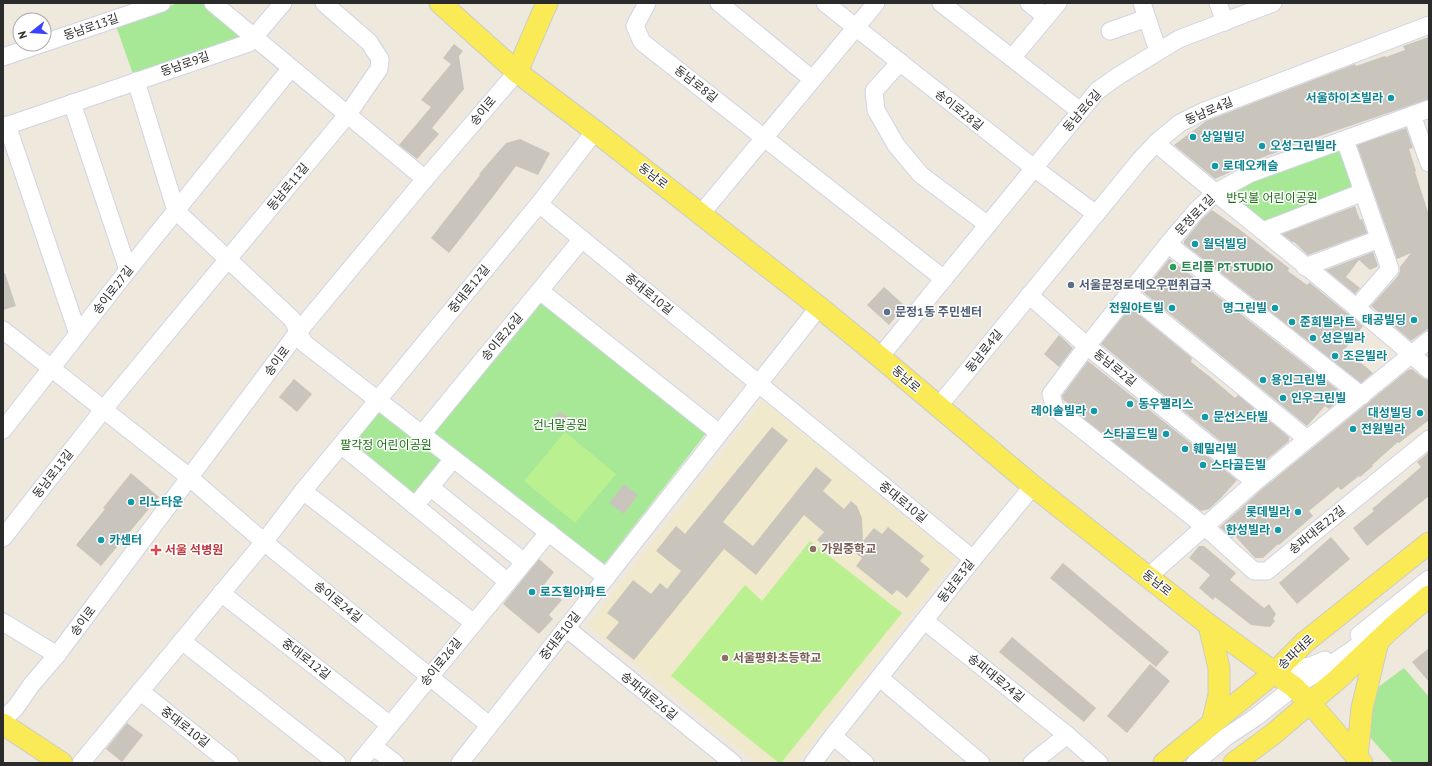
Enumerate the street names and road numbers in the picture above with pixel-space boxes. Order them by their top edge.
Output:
street label: 동남로13길 [61,10,120,43]
street label: 동남로9길 [158,48,211,79]
street label: 동남로8길 [672,62,721,105]
street label: 송이로28길 [932,86,986,133]
street label: 동남로6길 [1059,87,1104,135]
street label: 송이로 [466,93,499,128]
street label: 동남로4길 [1183,94,1235,127]
street label: 동남로 [636,159,671,192]
street label: 동남로11길 [263,160,312,213]
street label: 문정로1길 [1172,191,1218,238]
street label: 중대로12길 [445,262,492,316]
street label: 송이로27길 [89,263,136,317]
street label: 중대로10길 [622,270,676,317]
street label: 송이로26길 [477,310,526,363]
street label: 동남로4길 [962,326,1005,375]
street label: 송이로 [261,343,293,378]
street label: 동남로2길 [1091,346,1140,389]
street label: 동남로 [889,362,924,395]
street label: 동남로13길 [29,447,76,501]
street label: 중대로10길 [876,478,930,525]
street label: 송파대로22길 [1285,502,1348,557]
street label: 동남로3길 [934,556,977,605]
street label: 동남로 [1140,566,1175,599]
street label: 송이로24길 [311,578,365,625]
street label: 송이로 [67,603,99,638]
street label: 중대로10길 [536,609,583,663]
street label: 송파대로 [1274,631,1317,672]
street label: 중대로12길 [279,635,333,682]
street label: 송이로26길 [417,635,464,689]
street label: 송파대로24길 [965,650,1028,705]
street label: 송파대로26길 [618,668,681,723]
street label: 중대로10길 [158,703,212,750]

